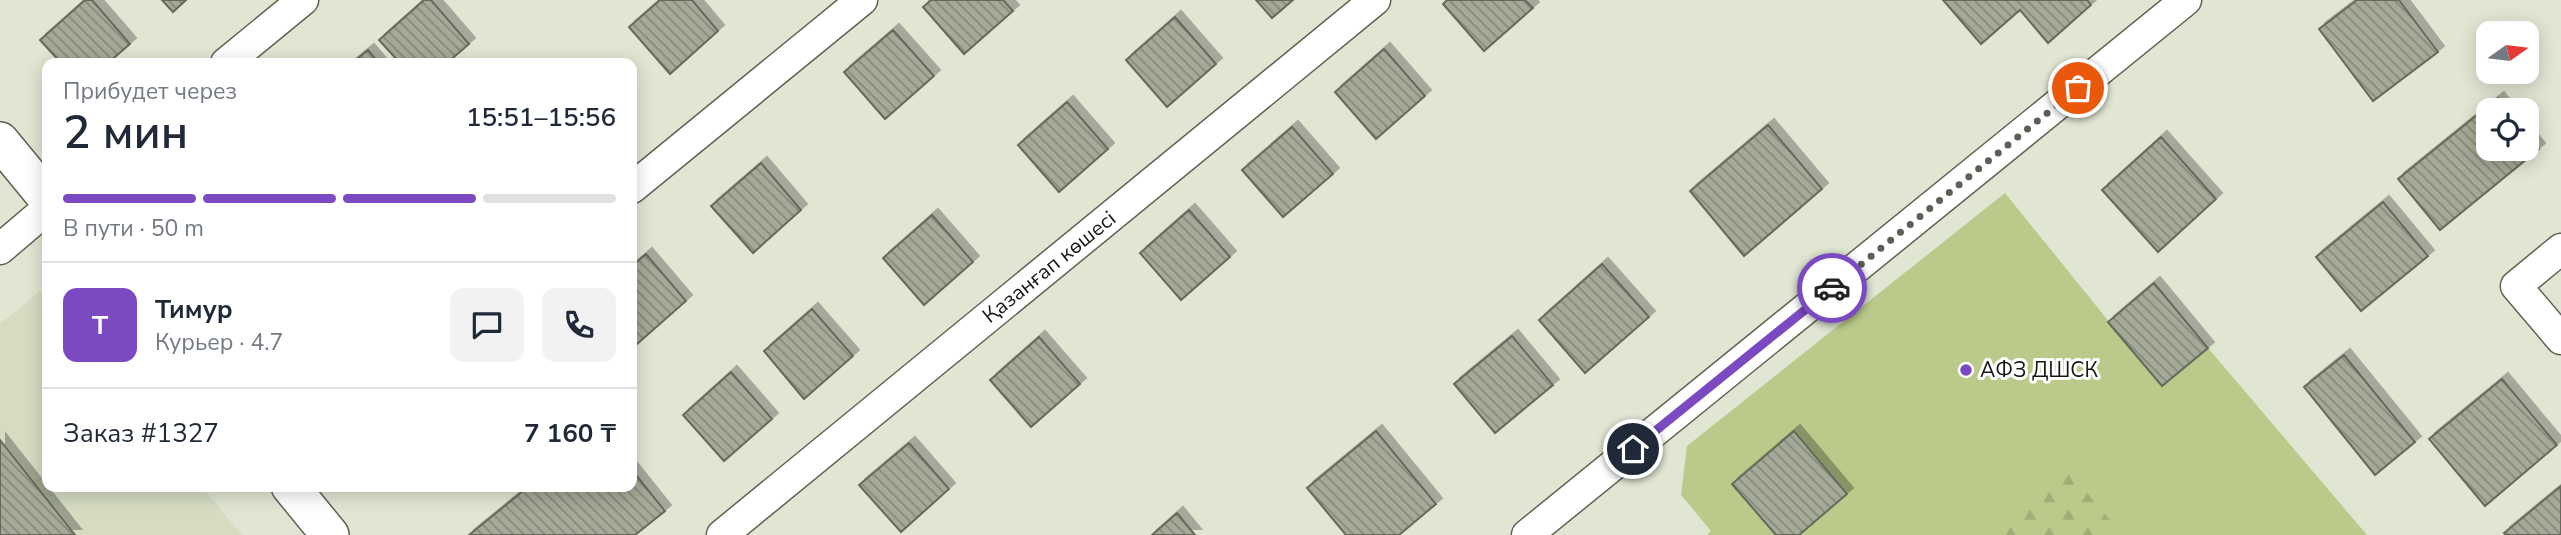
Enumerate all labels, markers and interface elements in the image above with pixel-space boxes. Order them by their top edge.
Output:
north arrow [2476,21,2539,84]
map controls [2476,21,2539,161]
pin [2048,58,2108,118]
icon: bag [2059,69,2097,107]
text: Прибудет через [63,76,237,107]
button: locate [2476,98,2539,161]
text: 15:51–15:56 [466,100,616,135]
text: 2 мин [63,101,188,164]
street label: Қазанғап көшесі [976,204,1122,330]
text: В пути · 50 m [63,213,204,244]
courier [1797,253,1867,323]
icon: car [1813,269,1851,307]
button: chat [450,288,524,362]
button: phone [542,288,616,362]
text: Тимур [155,292,233,327]
text: Т [92,308,108,343]
text: Курьер · 4.7 [155,327,283,358]
place label: АФЗ ДШСК [1980,356,2098,384]
marker: АФЗ ДШСК [1958,362,1974,378]
text: Заказ #1327 [63,416,219,451]
text: 7 160 ₸ [524,416,616,451]
pin [1603,419,1663,479]
icon: home [1614,430,1652,468]

